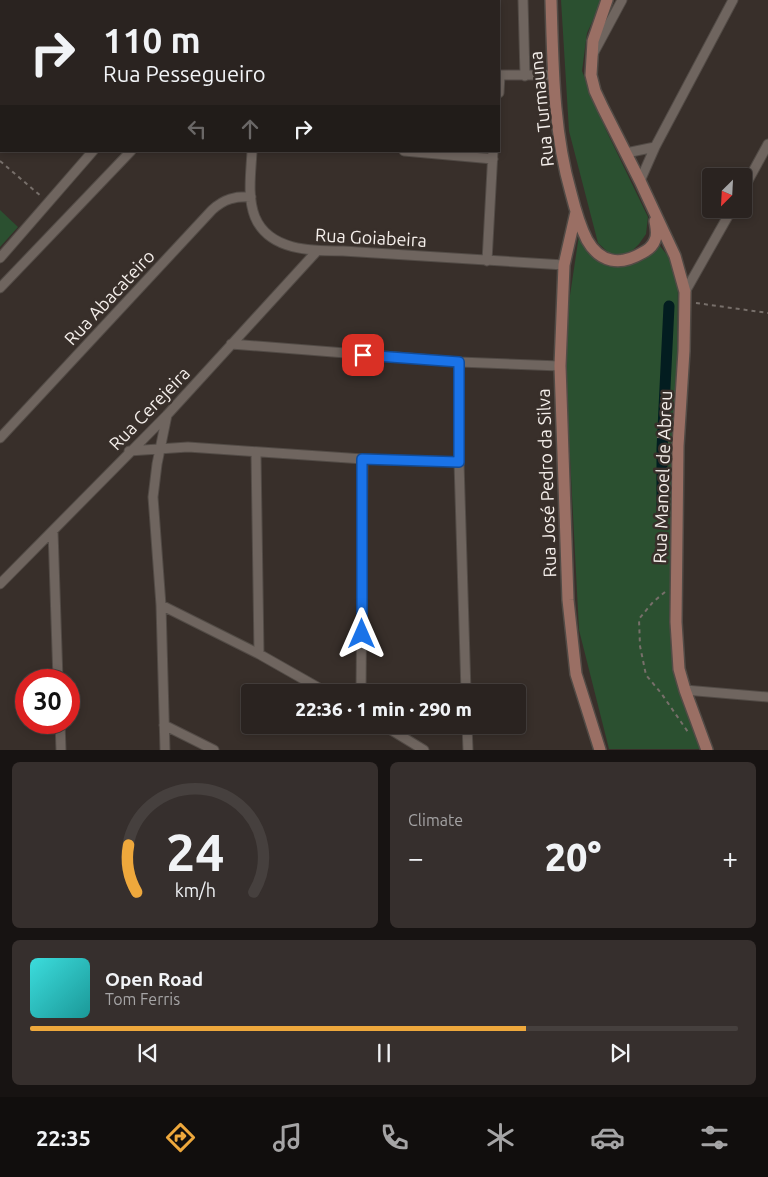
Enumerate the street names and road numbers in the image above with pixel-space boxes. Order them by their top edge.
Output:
street label: Rua Turmauna [525,50,557,168]
street label: Rua Goiabeira [315,224,427,250]
street label: Rua Abacateiro [60,245,158,349]
street label: Rua Cerejeira [105,362,193,454]
street label: Rua José Pedro da Silva [533,388,559,578]
street label: Rua Manoel de Abreu [649,390,675,564]

